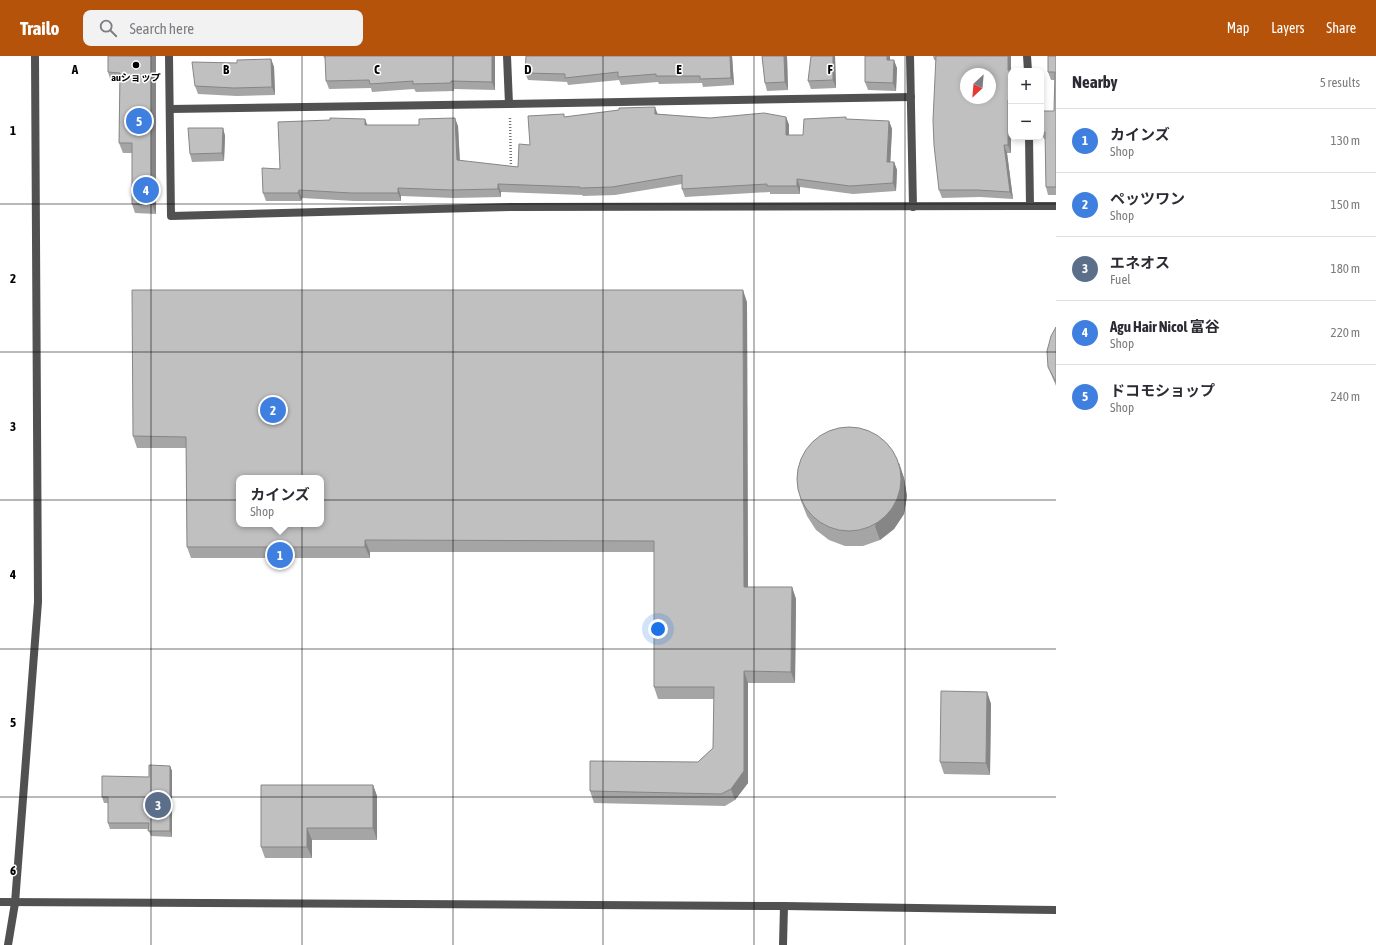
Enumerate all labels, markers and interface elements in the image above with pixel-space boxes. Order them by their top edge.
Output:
search box [83,10,363,46]
text: Trailo [20,17,59,39]
icon: search [97,17,119,39]
text: Search here [129,20,194,37]
text: Map [1227,20,1249,36]
text: Layers [1271,20,1304,36]
text: Share [1326,20,1356,36]
marker: auショップ [131,60,141,70]
text: A [71,62,79,77]
text: B [223,62,230,77]
text: C [374,62,380,77]
text: D [524,62,532,77]
text: E [676,62,682,77]
text: F [827,62,833,77]
north arrow [960,68,996,104]
map controls [1008,68,1044,140]
button: + [1008,68,1044,104]
place label: auショップ [111,72,161,83]
text: Nearby [1072,72,1118,92]
text: 5 results [1320,75,1360,90]
button: − [1008,104,1044,140]
pin: 5 [126,106,152,136]
text: 1 [10,123,16,138]
text: カインズ [1110,126,1170,143]
text: 1 [1082,133,1088,148]
text: 130 m [1331,133,1360,148]
text: Shop [1110,144,1134,159]
pin: 4 [133,175,159,205]
text: ペッツワン [1110,190,1185,207]
text: 2 [1082,197,1088,212]
text: 150 m [1331,197,1360,212]
text: Shop [1110,208,1134,223]
text: エネオス [1110,254,1170,271]
text: 3 [1082,261,1088,276]
text: 180 m [1331,261,1360,276]
text: 2 [10,271,16,286]
text: Fuel [1110,272,1131,287]
text: Agu Hair Nicol 富谷 [1110,318,1220,335]
text: 4 [1082,325,1088,340]
text: 220 m [1331,325,1360,340]
text: Shop [1110,336,1134,351]
text: ドコモショップ [1110,382,1215,399]
text: 5 [1082,389,1088,404]
text: 240 m [1331,389,1360,404]
pin: 2 [260,395,286,425]
text: Shop [1110,400,1134,415]
text: 3 [10,419,16,434]
popup [236,475,324,527]
text: カインズ [250,486,310,503]
text: Shop [250,504,274,519]
pin: 1 [267,540,293,570]
text: 4 [9,567,16,582]
your location [648,619,668,639]
text: 5 [10,715,16,730]
pin: 3 [145,790,171,820]
text: 6 [10,863,16,878]

